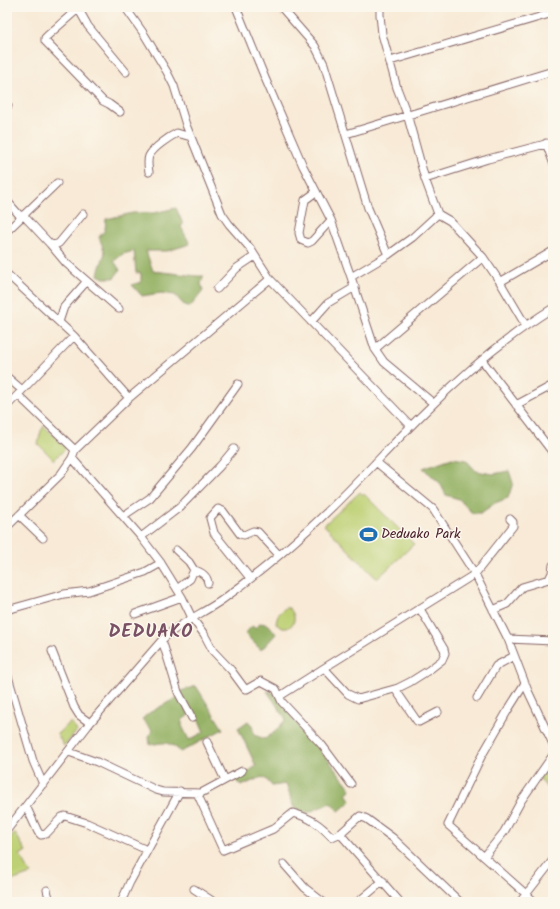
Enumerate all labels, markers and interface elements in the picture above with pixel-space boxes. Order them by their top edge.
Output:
place label: Deduako Park [381,523,461,545]
sports icon: Deduako Park [358,524,378,544]
district label: DEDUAKO [109,618,193,647]

